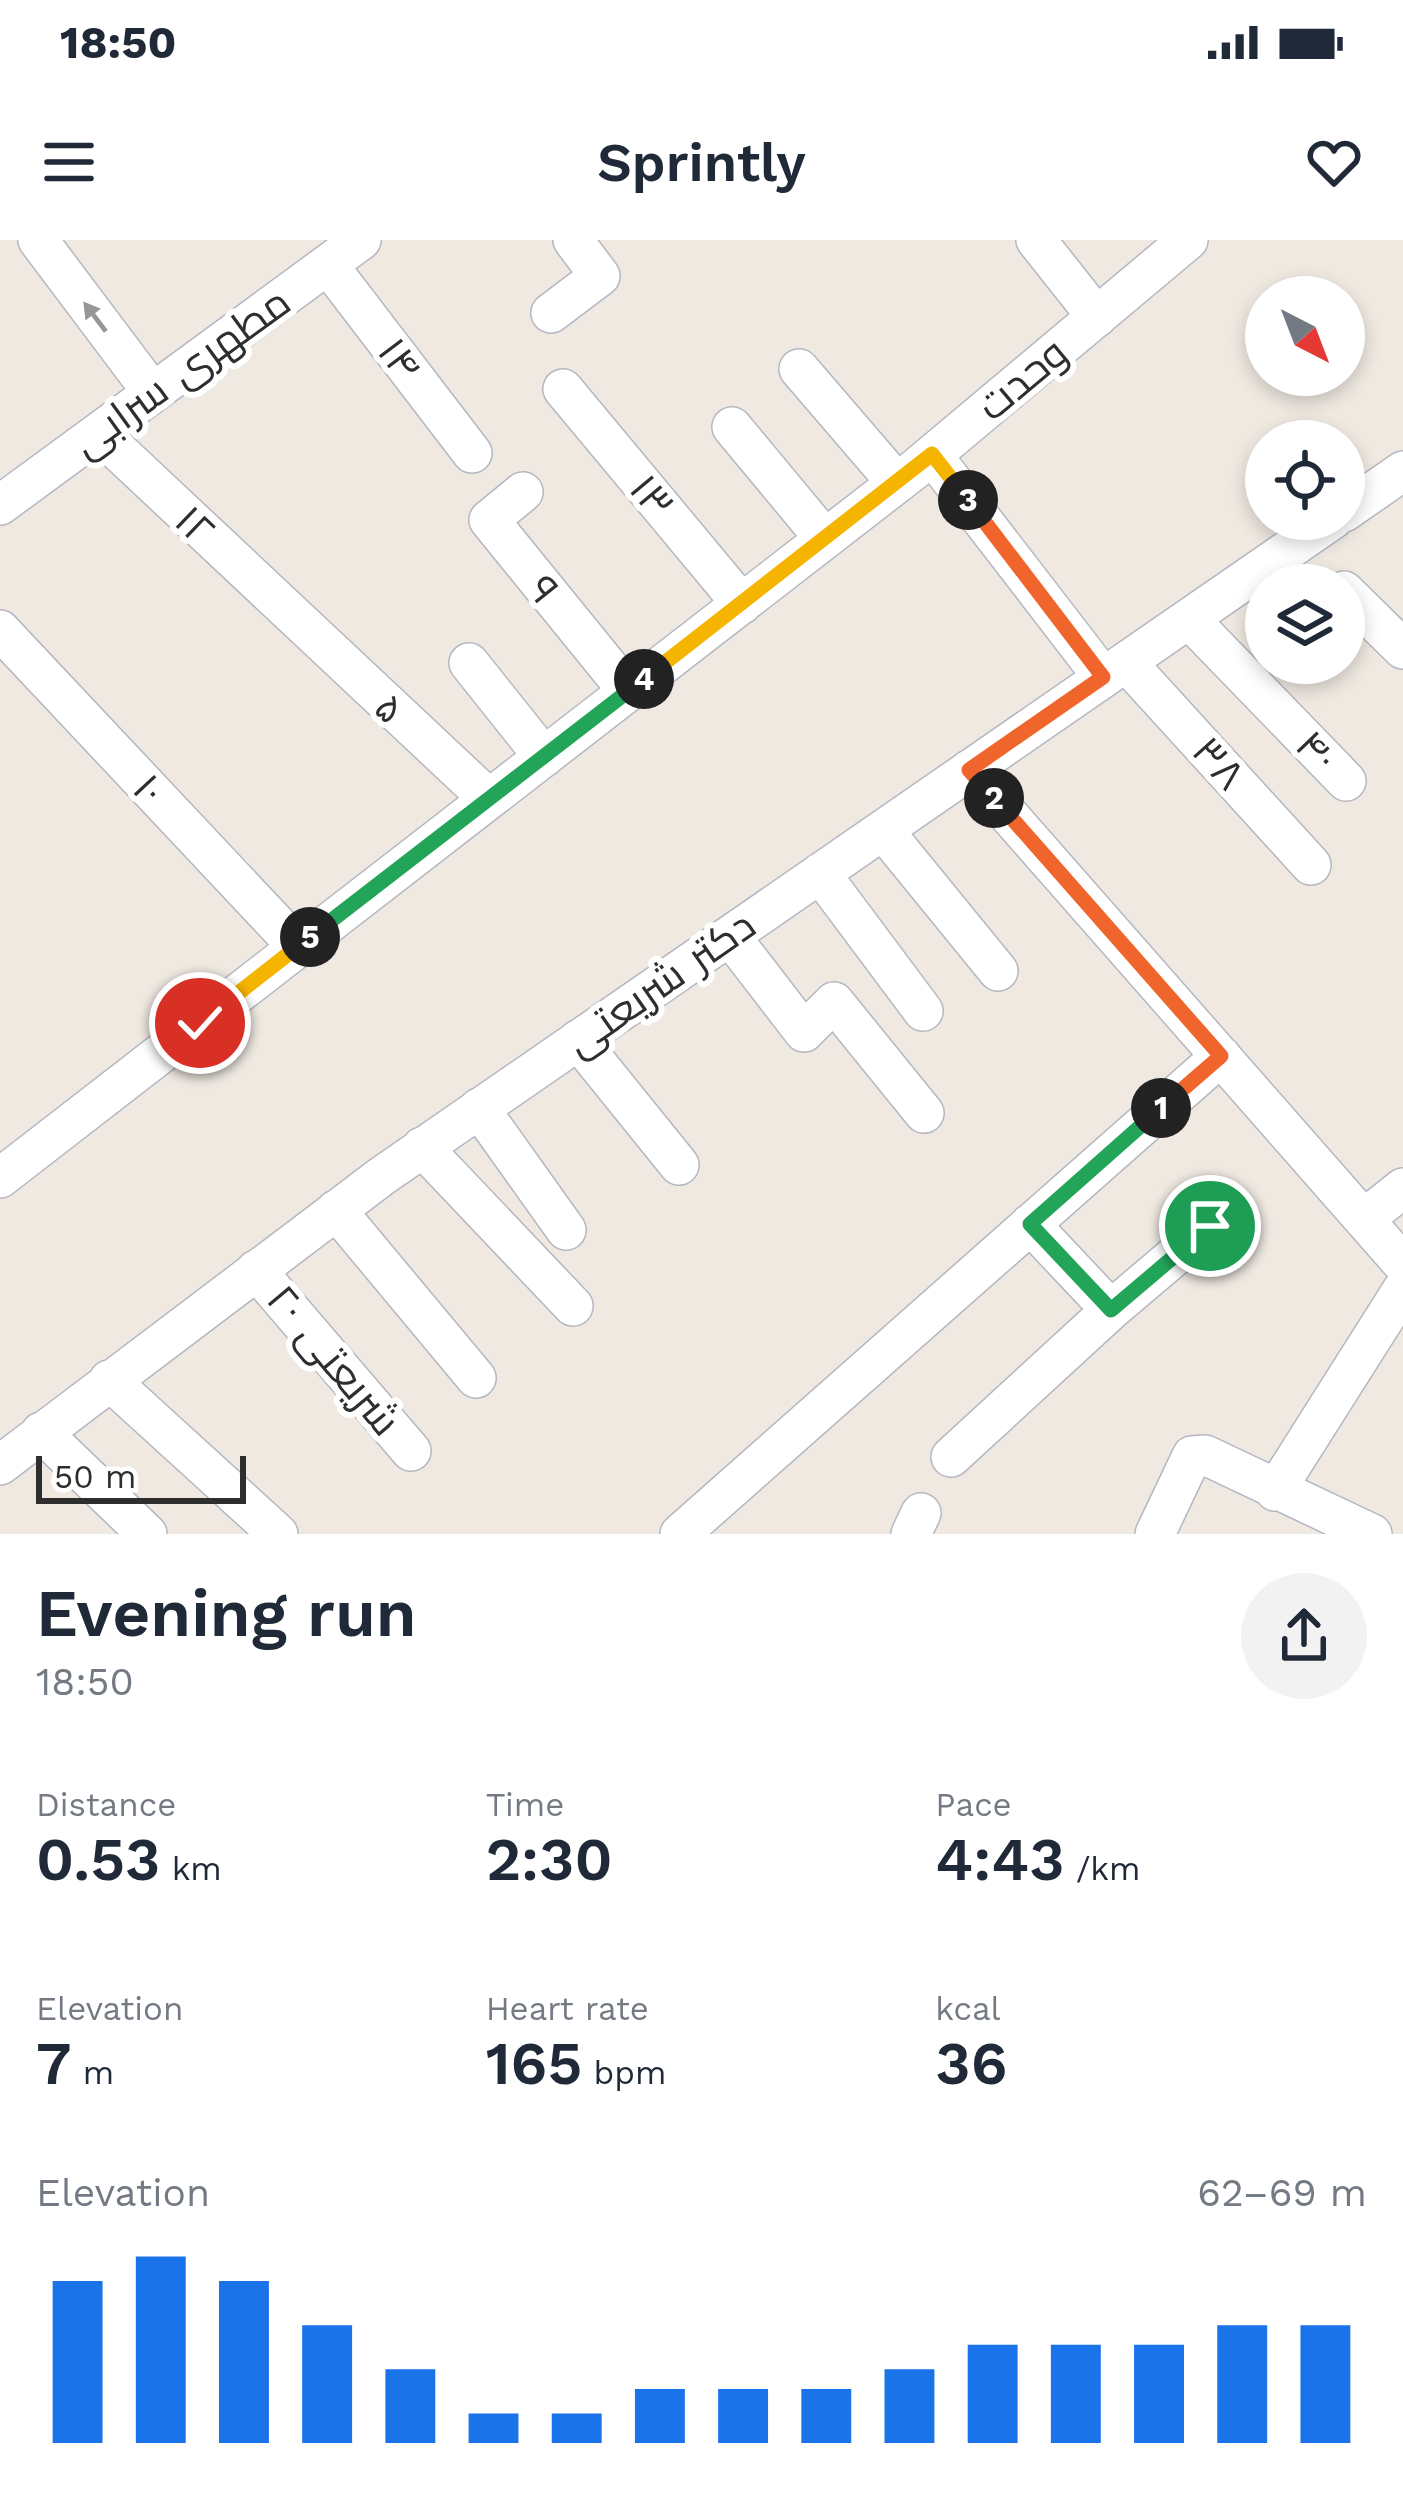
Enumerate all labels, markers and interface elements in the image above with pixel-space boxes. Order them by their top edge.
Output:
text: 18:50 [60,16,176,69]
icon: menu [36,129,102,195]
icon: heart [1301,129,1367,195]
text: Sprintly [597,131,806,194]
north arrow [1245,276,1365,396]
map controls [1245,276,1365,684]
street label: مطهری سرابی [63,277,299,467]
one-way arrow [84,301,108,333]
street label: وحدت [967,327,1077,431]
street label: ۱۴ [368,328,432,390]
button: locate [1245,420,1365,540]
street label: ۱۳ [620,464,684,528]
pin: 3 [938,470,998,530]
text: 3 [958,480,978,519]
street label: ۱۲ [165,495,225,555]
button: layers [1245,564,1365,684]
street label: ۹ [518,565,570,613]
pin: 4 [614,649,674,709]
text: 4 [633,659,655,698]
street label: ۵ [365,682,415,734]
street label: ۴۰ [1286,720,1348,782]
street label: ۳۸ [1183,726,1255,800]
street label: ۱۰ [123,764,175,814]
pin: 2 [964,768,1024,828]
text: 2 [984,778,1004,817]
street label: دکتر شریعتی [556,900,764,1066]
pin: 5 [280,907,340,967]
text: 5 [300,917,320,956]
pin [149,972,251,1074]
icon: check [167,990,233,1056]
pin: 1 [1131,1078,1191,1138]
text: 1 [1154,1088,1168,1127]
pin [1159,1175,1261,1277]
icon: arrive [1177,1193,1243,1259]
street label: شریعتی ۲۰ [257,1275,411,1445]
scale bar [36,1450,246,1503]
text: 50 m [54,1457,136,1496]
button: share [1241,1573,1367,1699]
text: Evening run [36,1575,417,1652]
text: 18:50 [36,1659,134,1704]
text: Distance [36,1785,176,1824]
text: Time [486,1785,564,1824]
text: Pace [935,1785,1012,1824]
text: 0.53 [36,1824,160,1895]
text: 2:30 [486,1824,613,1895]
text: 4:43 [935,1824,1065,1895]
text: km [160,1849,222,1888]
text: /km [1065,1849,1140,1888]
text: Elevation [36,1989,183,2028]
text: Heart rate [486,1989,649,2028]
text: kcal [935,1989,1001,2028]
text: 7 [36,2028,71,2099]
text: 165 [486,2028,582,2099]
text: 36 [935,2028,1007,2099]
text: m [71,2053,114,2092]
text: bpm [582,2053,666,2092]
text: Elevation [36,2170,210,2215]
text: 62–69 m [1197,2170,1367,2215]

